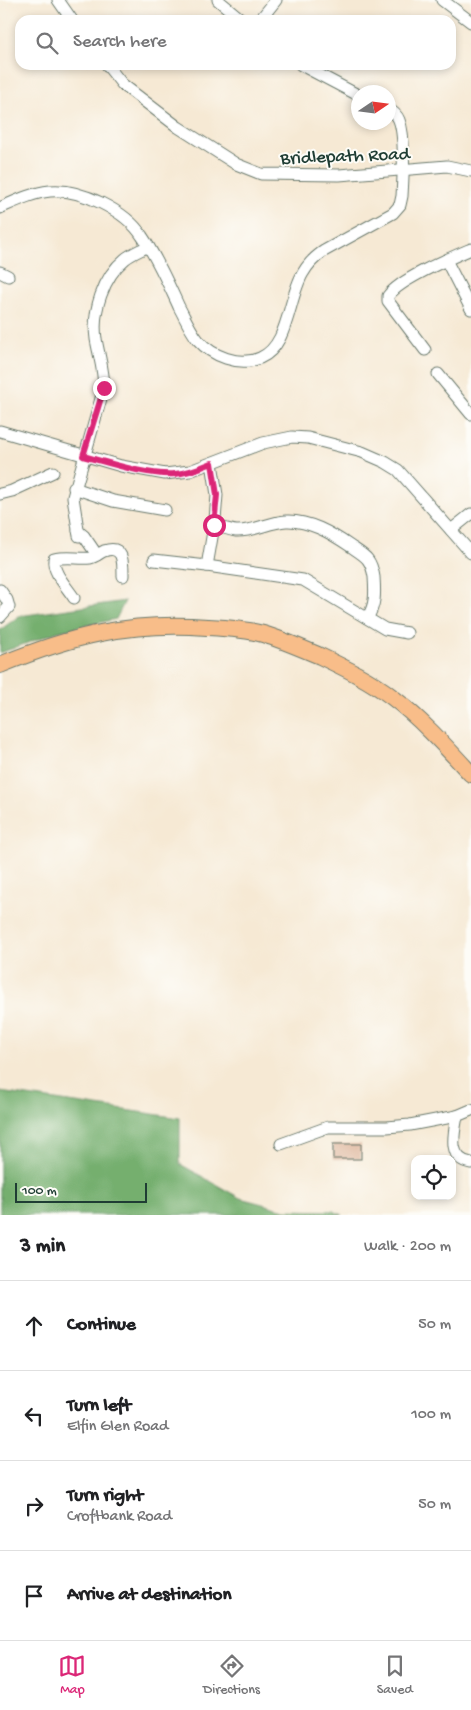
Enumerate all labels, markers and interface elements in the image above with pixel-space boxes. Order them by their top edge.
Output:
search box [15,15,456,70]
icon: search [33,29,61,57]
text: Search here [73,31,167,54]
north arrow [351,85,396,130]
street label: Bridlepath Road [279,144,412,171]
route end [93,377,116,400]
route start [203,514,226,537]
map controls [411,1155,456,1200]
button: locate [411,1155,456,1200]
scale bar [15,1180,148,1203]
text: 100 m [22,1183,57,1200]
text: 3 min [20,1235,65,1260]
text: Walk · 200 m [364,1238,451,1257]
icon: ahead [20,1312,48,1340]
text: Continue [67,1314,136,1337]
text: 50 m [418,1316,451,1335]
text: Turn left [67,1395,131,1418]
icon: left [20,1402,48,1430]
text: 100 m [411,1406,451,1425]
text: Elfin Glen Road [67,1418,168,1437]
text: Turn right [67,1485,143,1508]
icon: right [20,1492,48,1520]
text: 50 m [418,1496,451,1515]
text: Croftbank Road [67,1508,172,1527]
icon: arrive [20,1582,48,1610]
text: Arrive at destination [67,1584,231,1607]
tab: Map [58,1652,86,1699]
tab: Directions [203,1652,260,1699]
tab: Saved [377,1652,413,1699]

